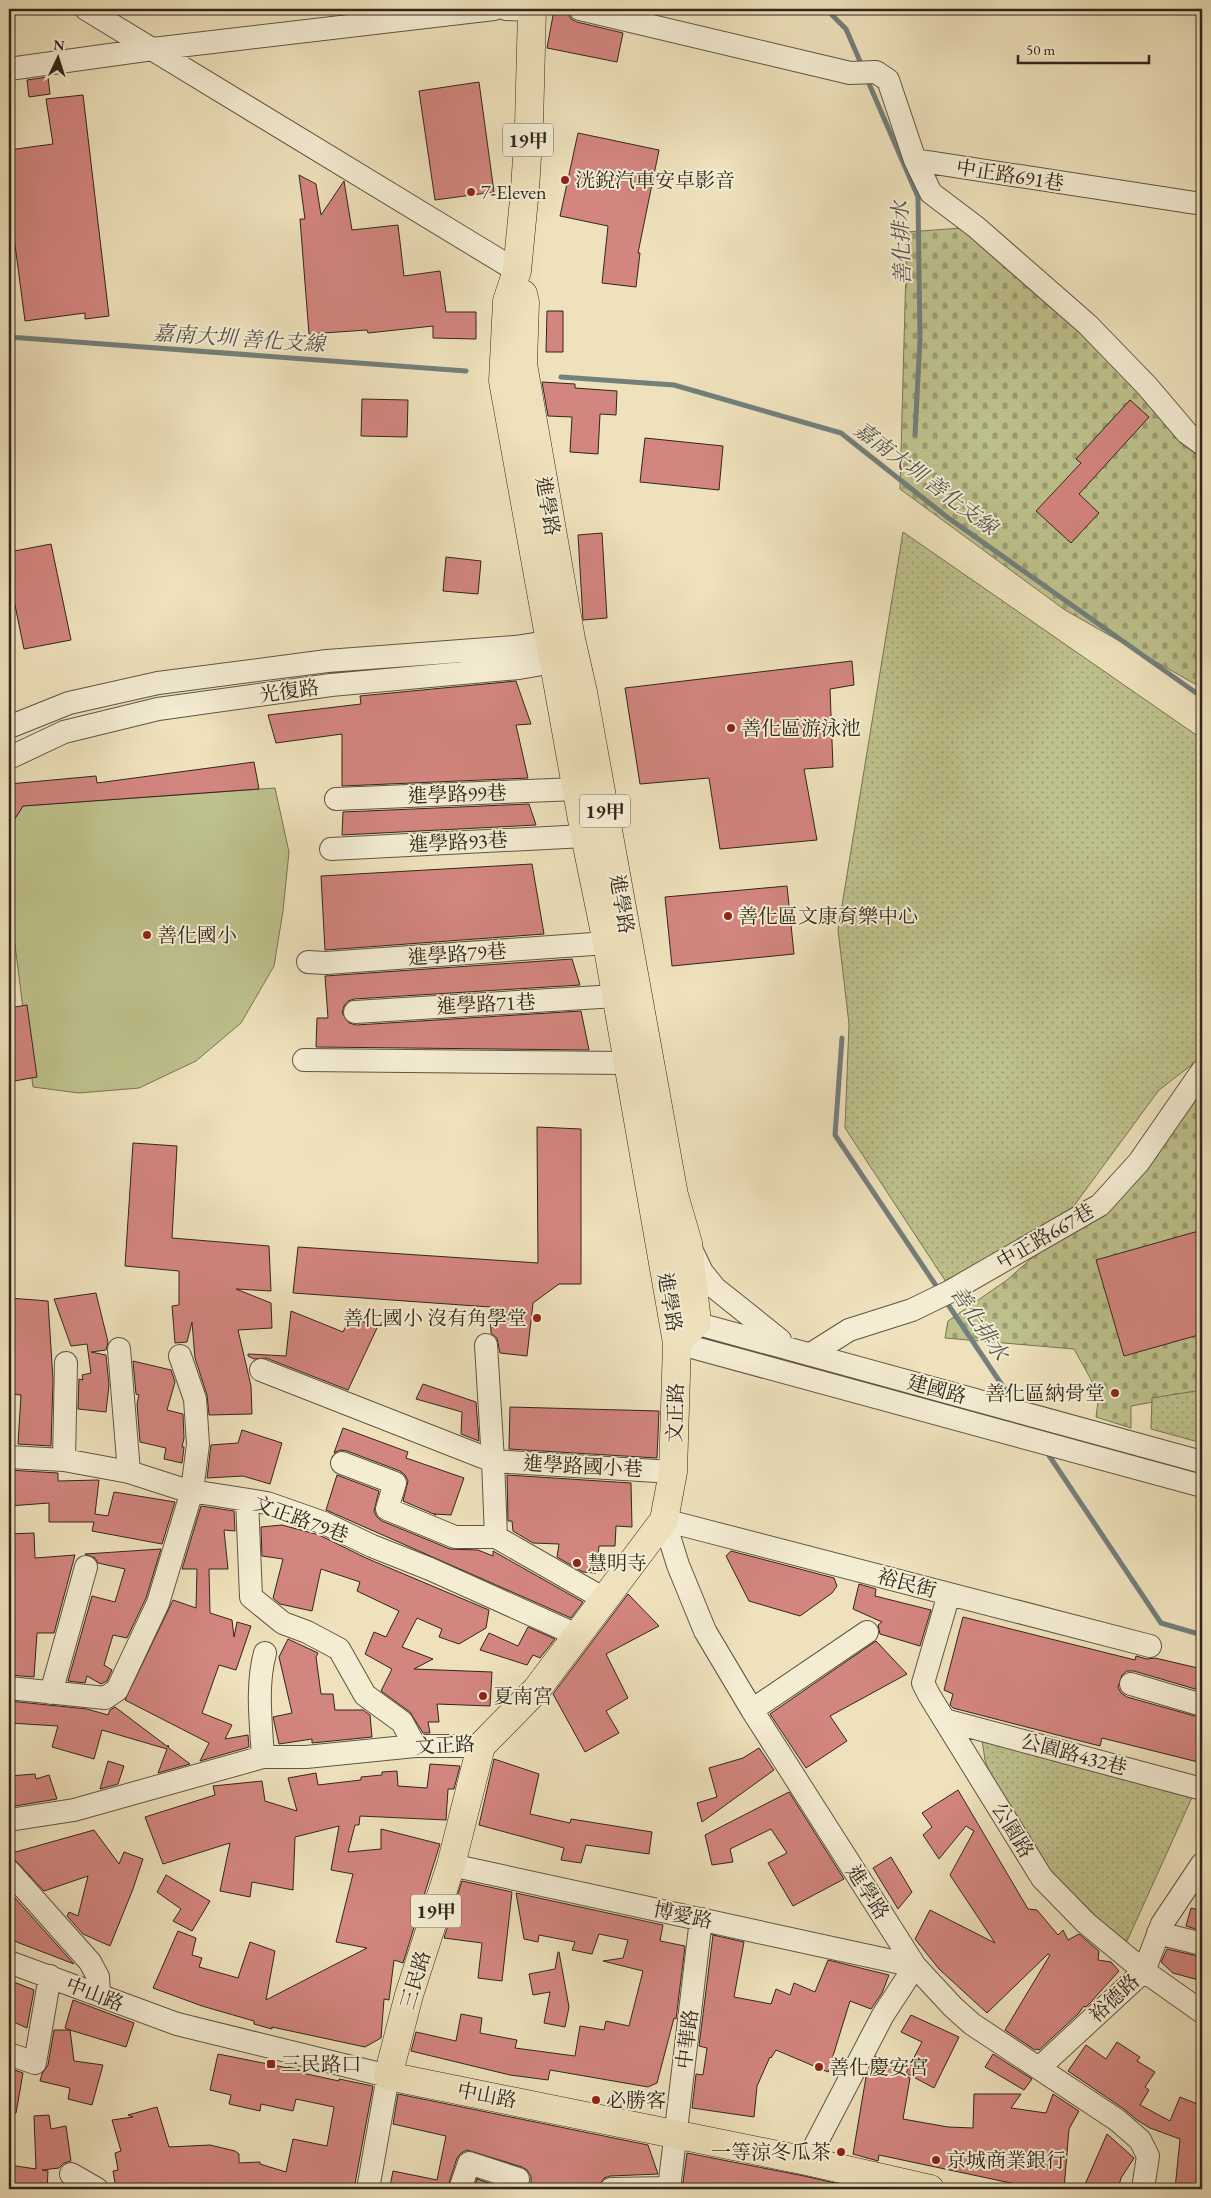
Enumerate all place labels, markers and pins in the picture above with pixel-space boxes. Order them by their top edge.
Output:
place label: 洸銳汽車安卓影音 [575,167,735,193]
marker: 洸銳汽車安卓影音 [559,174,571,186]
place label: 7-Eleven [481,179,547,205]
marker: 7-Eleven [465,186,477,198]
place label: 善化區游泳池 [741,715,861,741]
marker: 善化區游泳池 [725,722,737,734]
place label: 善化區文康育樂中心 [738,903,918,929]
marker: 善化區文康育樂中心 [722,910,734,922]
place label: 善化國小 [157,922,237,948]
marker: 善化國小 [141,929,153,941]
place label: 善化國小 沒有角學堂 [343,1305,527,1331]
marker: 善化國小 沒有角學堂 [531,1312,543,1324]
place label: 善化區納骨堂 [985,1380,1105,1406]
marker: 善化區納骨堂 [1109,1387,1121,1399]
place label: 慧明寺 [587,1550,647,1576]
marker: 慧明寺 [571,1557,583,1569]
place label: 夏南宮 [493,1683,553,1709]
marker: 夏南宮 [477,1690,489,1702]
place label: 三民路口 [281,2051,361,2077]
place label: 善化慶安宮 [829,2054,929,2080]
marker: 三民路口 [265,2058,277,2070]
marker: 善化慶安宮 [813,2061,825,2073]
place label: 必勝客 [606,2087,666,2113]
marker: 必勝客 [590,2094,602,2106]
place label: 一等涼冬瓜茶 [711,2139,831,2165]
marker: 一等涼冬瓜茶 [835,2146,847,2158]
place label: 京城商業銀行 [946,2147,1066,2173]
marker: 京城商業銀行 [930,2154,942,2166]

